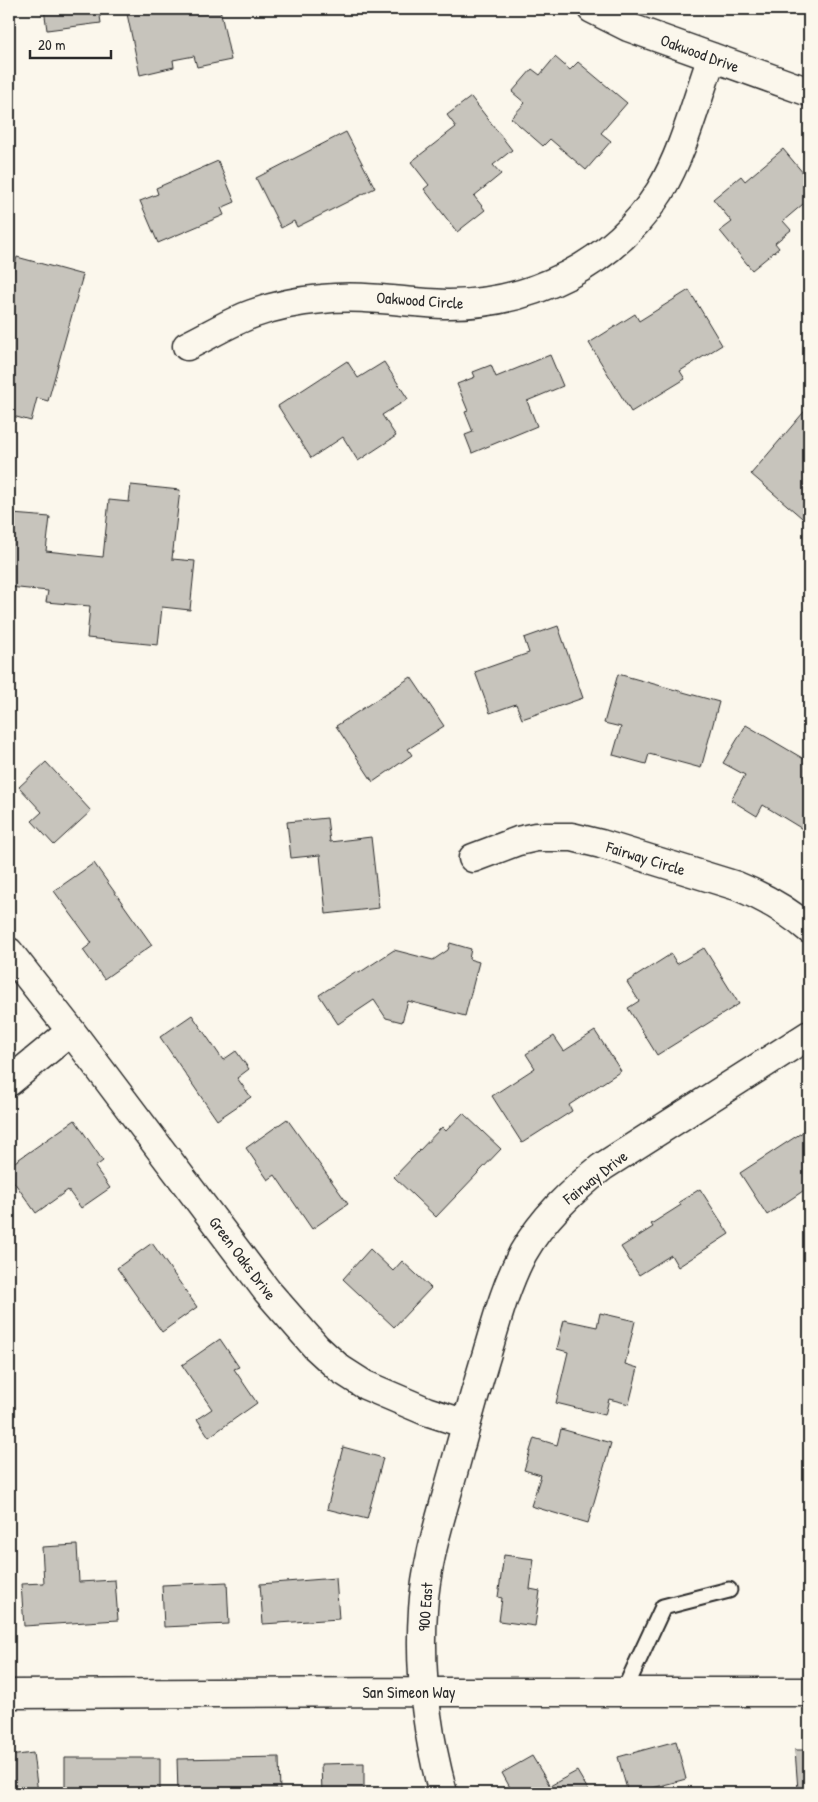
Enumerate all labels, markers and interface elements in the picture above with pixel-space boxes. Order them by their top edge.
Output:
scale bar [30,28,111,60]
street label: Oakwood Drive [658,29,743,78]
text: 20 m [38,34,65,55]
street label: Oakwood Circle [376,286,465,314]
street label: Fairway Circle [603,835,689,881]
street label: Fairway Drive [557,1144,632,1210]
street label: Green Oaks Drive [204,1212,282,1305]
street label: 900 East [412,1581,438,1632]
street label: San Simeon Way [363,1681,456,1703]

